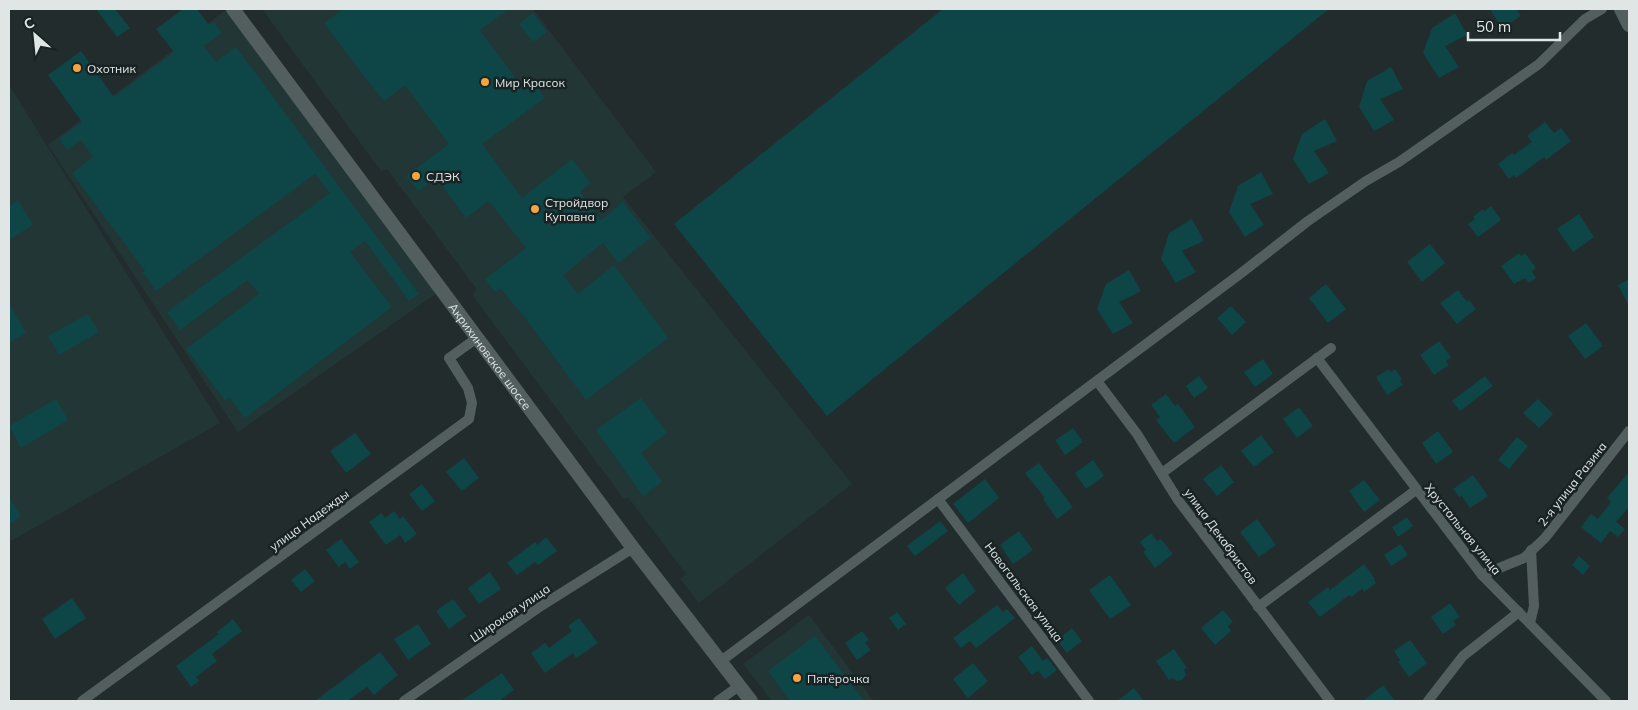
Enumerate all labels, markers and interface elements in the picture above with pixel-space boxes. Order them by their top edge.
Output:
north arrow [10,10,60,60]
scale bar [1468,10,1560,42]
text: С [21,13,37,34]
text: 50 m [1476,17,1511,36]
place label: Охотник [87,61,136,76]
marker: Охотник [71,62,83,74]
place label: Мир Красок [495,75,565,90]
marker: Мир Красок [479,76,491,88]
place label: СДЭК [426,169,460,184]
marker: СДЭК [410,170,422,182]
place label: Стройдвор Купавна [545,195,608,224]
marker: Стройдвор Купавна [529,203,541,215]
street label: Акрихиновское шоссе [446,300,535,413]
street label: 2-я улица Разина [1534,439,1610,529]
street label: Хрустальная улица [1422,480,1504,578]
street label: улица Декабристов [1181,485,1261,587]
street label: улица Надежды [266,486,352,554]
street label: Новогальская улица [982,539,1066,645]
street label: Широкая улица [467,581,553,645]
place label: Пятёрочка [807,671,870,686]
marker: Пятёрочка [791,672,803,684]

